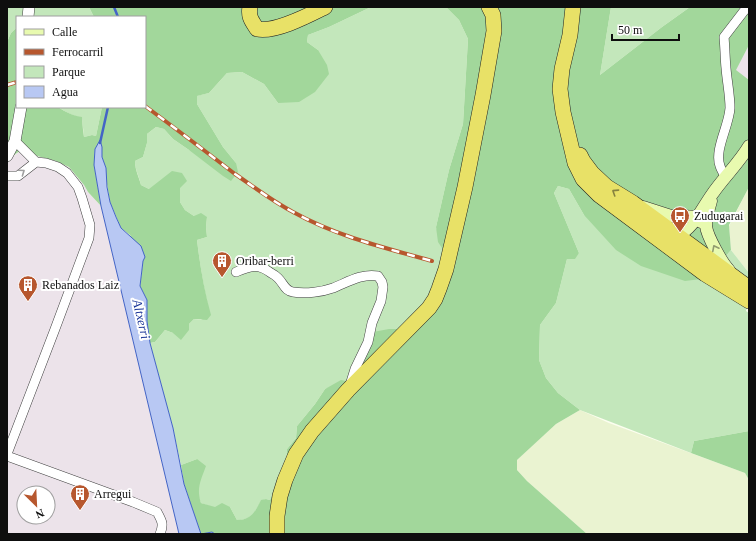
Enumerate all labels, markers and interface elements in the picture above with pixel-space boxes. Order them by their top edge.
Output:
legend [16,16,146,108]
scale bar [612,16,679,42]
text: 50 m [618,23,643,37]
text: Calle [52,25,77,39]
text: Ferrocarril [52,45,104,59]
text: Parque [52,65,85,79]
text: Agua [52,85,79,99]
one-way arrow [18,170,25,177]
one-way arrow [612,189,619,196]
bus stop icon: Zudugarai [669,205,691,233]
place label: Zudugarai [694,209,744,223]
one-way arrow [713,245,720,253]
building icon: Oribar-berri [211,250,233,278]
place label: Oribar-berri [236,254,294,268]
building icon: Rebanados Laiz [17,274,39,302]
place label: Rebanados Laiz [42,278,119,292]
water label: Altxerri [129,297,153,341]
building icon: Arregui [69,483,91,511]
north arrow [16,485,56,525]
place label: Arregui [94,487,132,501]
text: N [34,507,46,521]

